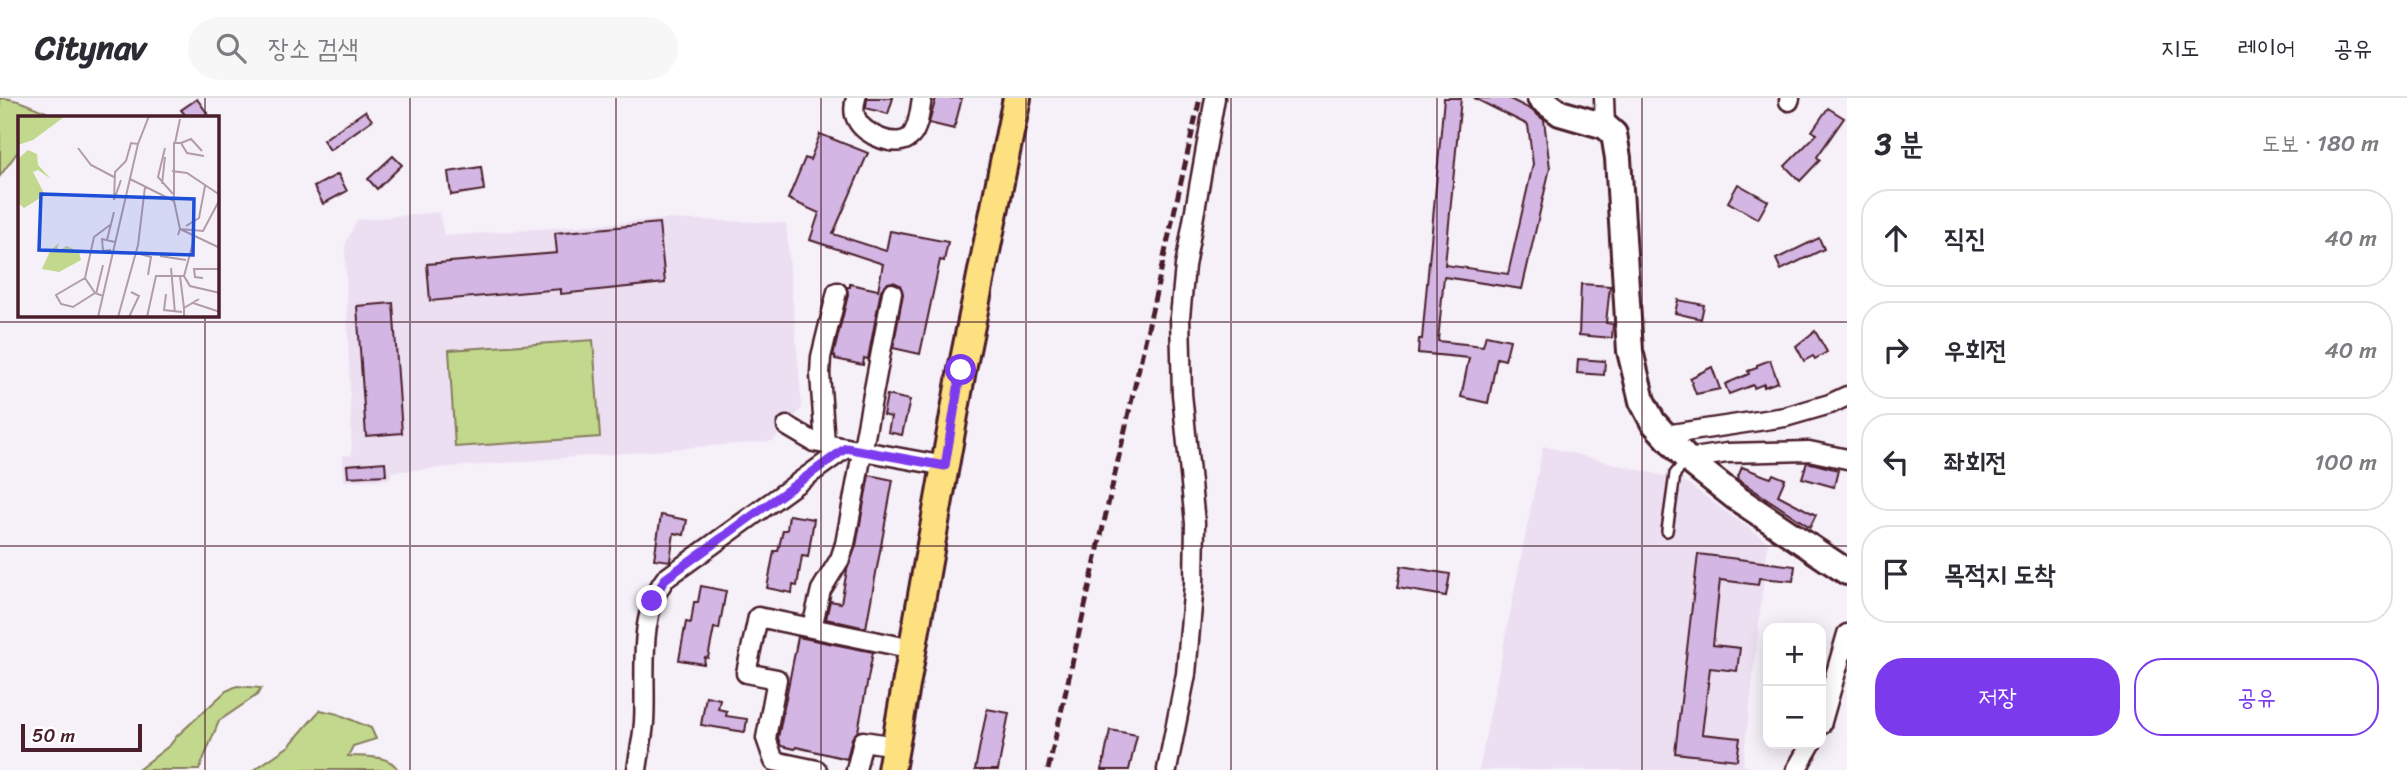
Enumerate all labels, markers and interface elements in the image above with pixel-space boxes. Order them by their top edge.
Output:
search box [188,17,678,80]
text: Citynav [35,19,146,77]
text: 장소 검색 [268,25,359,71]
text: 지도 [2161,27,2199,69]
text: 레이어 [2237,27,2295,69]
text: 공유 [2333,27,2372,69]
icon: search [212,29,250,67]
inset map [18,116,219,317]
text: 3 분 [1875,117,1923,171]
text: 도보 · 180 m [2262,123,2379,164]
text: 직진 [1944,215,1986,261]
text: 40 m [2324,218,2377,259]
icon: ahead [1877,219,1915,257]
text: 우회전 [1944,327,2007,373]
text: 40 m [2324,330,2377,371]
icon: right [1877,331,1915,369]
route start [945,354,976,385]
text: 좌회전 [1944,439,2007,485]
text: 100 m [2314,442,2377,483]
icon: left [1877,443,1915,481]
text: 목적지 도착 [1944,551,2055,597]
icon: arrive [1877,555,1915,593]
route end [636,585,667,616]
map controls [1763,623,1826,749]
button: + [1763,623,1826,686]
button: 저장 [1875,658,2120,736]
button: 공유 [2134,658,2379,736]
button: − [1763,686,1826,749]
text: 50 m [32,719,75,752]
scale bar [21,721,142,753]

